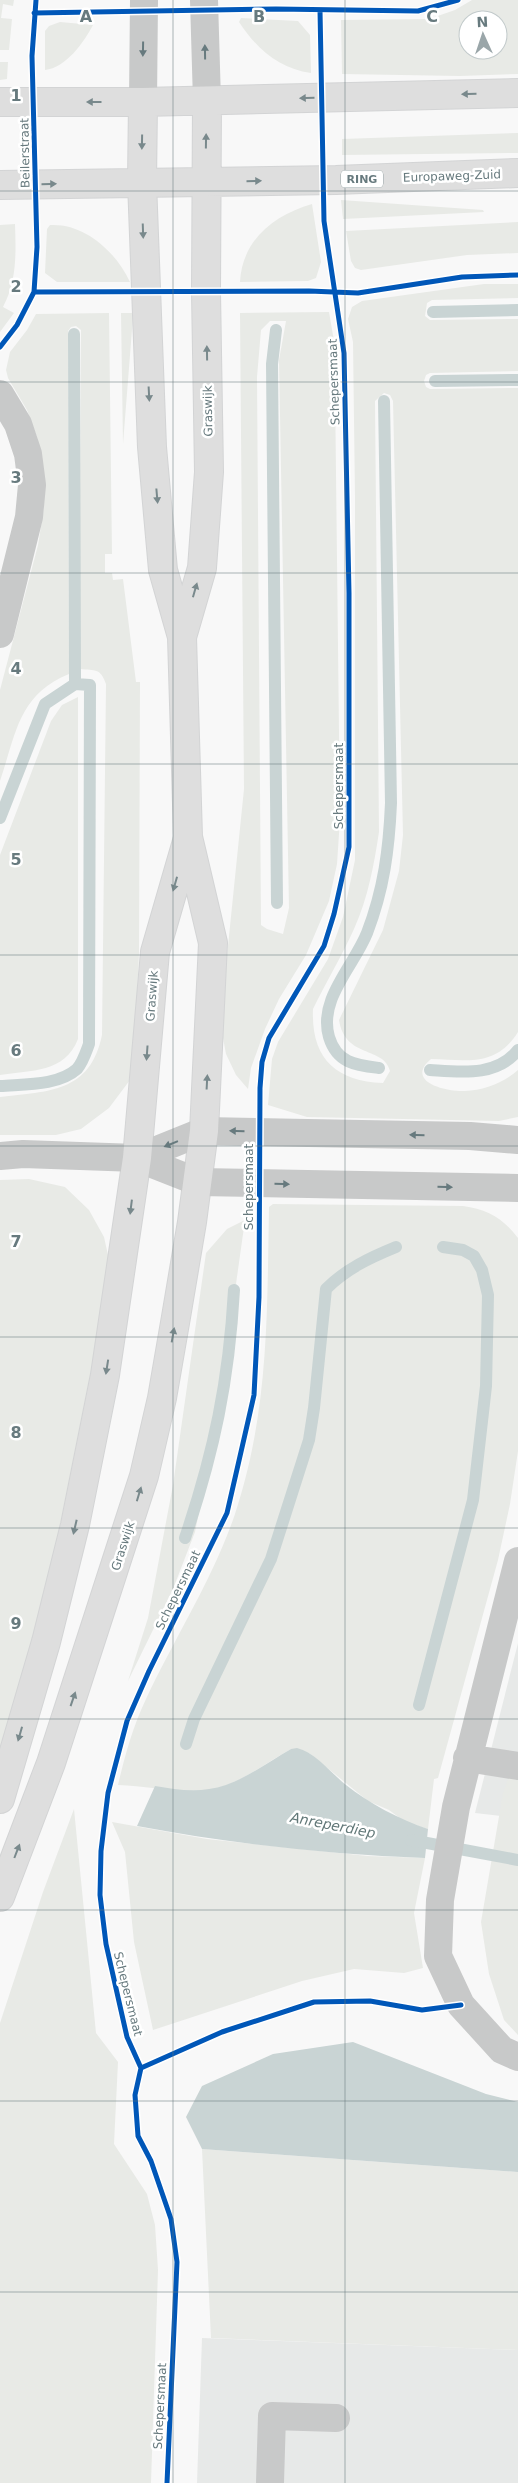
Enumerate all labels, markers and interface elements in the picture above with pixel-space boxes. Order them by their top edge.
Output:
text: A [80,7,93,26]
text: B [253,7,265,26]
text: C [426,7,438,26]
north arrow [458,10,508,60]
text: N [476,14,489,30]
one-way arrow [139,41,147,57]
one-way arrow [201,44,209,60]
text: 1 [10,86,22,105]
one-way arrow [461,91,477,99]
one-way arrow [299,94,315,102]
one-way arrow [86,98,102,106]
street label: Beilerstraat [17,118,33,188]
one-way arrow [202,133,210,149]
one-way arrow [138,134,146,150]
street label: Europaweg-Zuid [403,167,501,185]
road number: RING [341,170,383,188]
one-way arrow [246,177,262,185]
one-way arrow [41,180,57,188]
one-way arrow [139,223,147,239]
text: 2 [10,277,22,296]
street label: Schepersmaat [325,338,343,425]
one-way arrow [203,345,211,361]
street label: Graswijk [201,385,215,437]
one-way arrow [146,386,154,402]
text: 3 [10,468,22,487]
one-way arrow [153,488,161,504]
one-way arrow [192,583,200,598]
text: 4 [10,659,22,678]
street label: Schepersmaat [332,742,346,829]
text: 5 [10,850,22,869]
one-way arrow [170,876,178,891]
street label: Graswijk [143,970,161,1022]
text: 6 [10,1041,22,1060]
one-way arrow [143,1045,151,1061]
one-way arrow [204,1074,212,1090]
one-way arrow [229,1127,245,1135]
one-way arrow [409,1131,425,1139]
one-way arrow [164,1141,178,1149]
street label: Schepersmaat [242,1143,256,1230]
one-way arrow [274,1180,290,1188]
one-way arrow [437,1183,453,1191]
one-way arrow [127,1199,135,1215]
text: 7 [10,1232,22,1251]
one-way arrow [169,1327,177,1343]
one-way arrow [102,1360,110,1376]
text: 8 [10,1423,22,1442]
one-way arrow [135,1486,143,1501]
one-way arrow [71,1519,79,1534]
street label: Graswijk [108,1519,138,1573]
street label: Schepersmaat [153,1548,203,1632]
text: 9 [10,1614,22,1633]
one-way arrow [69,1691,77,1706]
one-way arrow [16,1727,24,1742]
water label: Anreperdiep [288,1809,377,1841]
one-way arrow [14,1844,21,1859]
street label: Schepersmaat [111,1950,145,2038]
street label: Schepersmaat [151,2362,169,2450]

